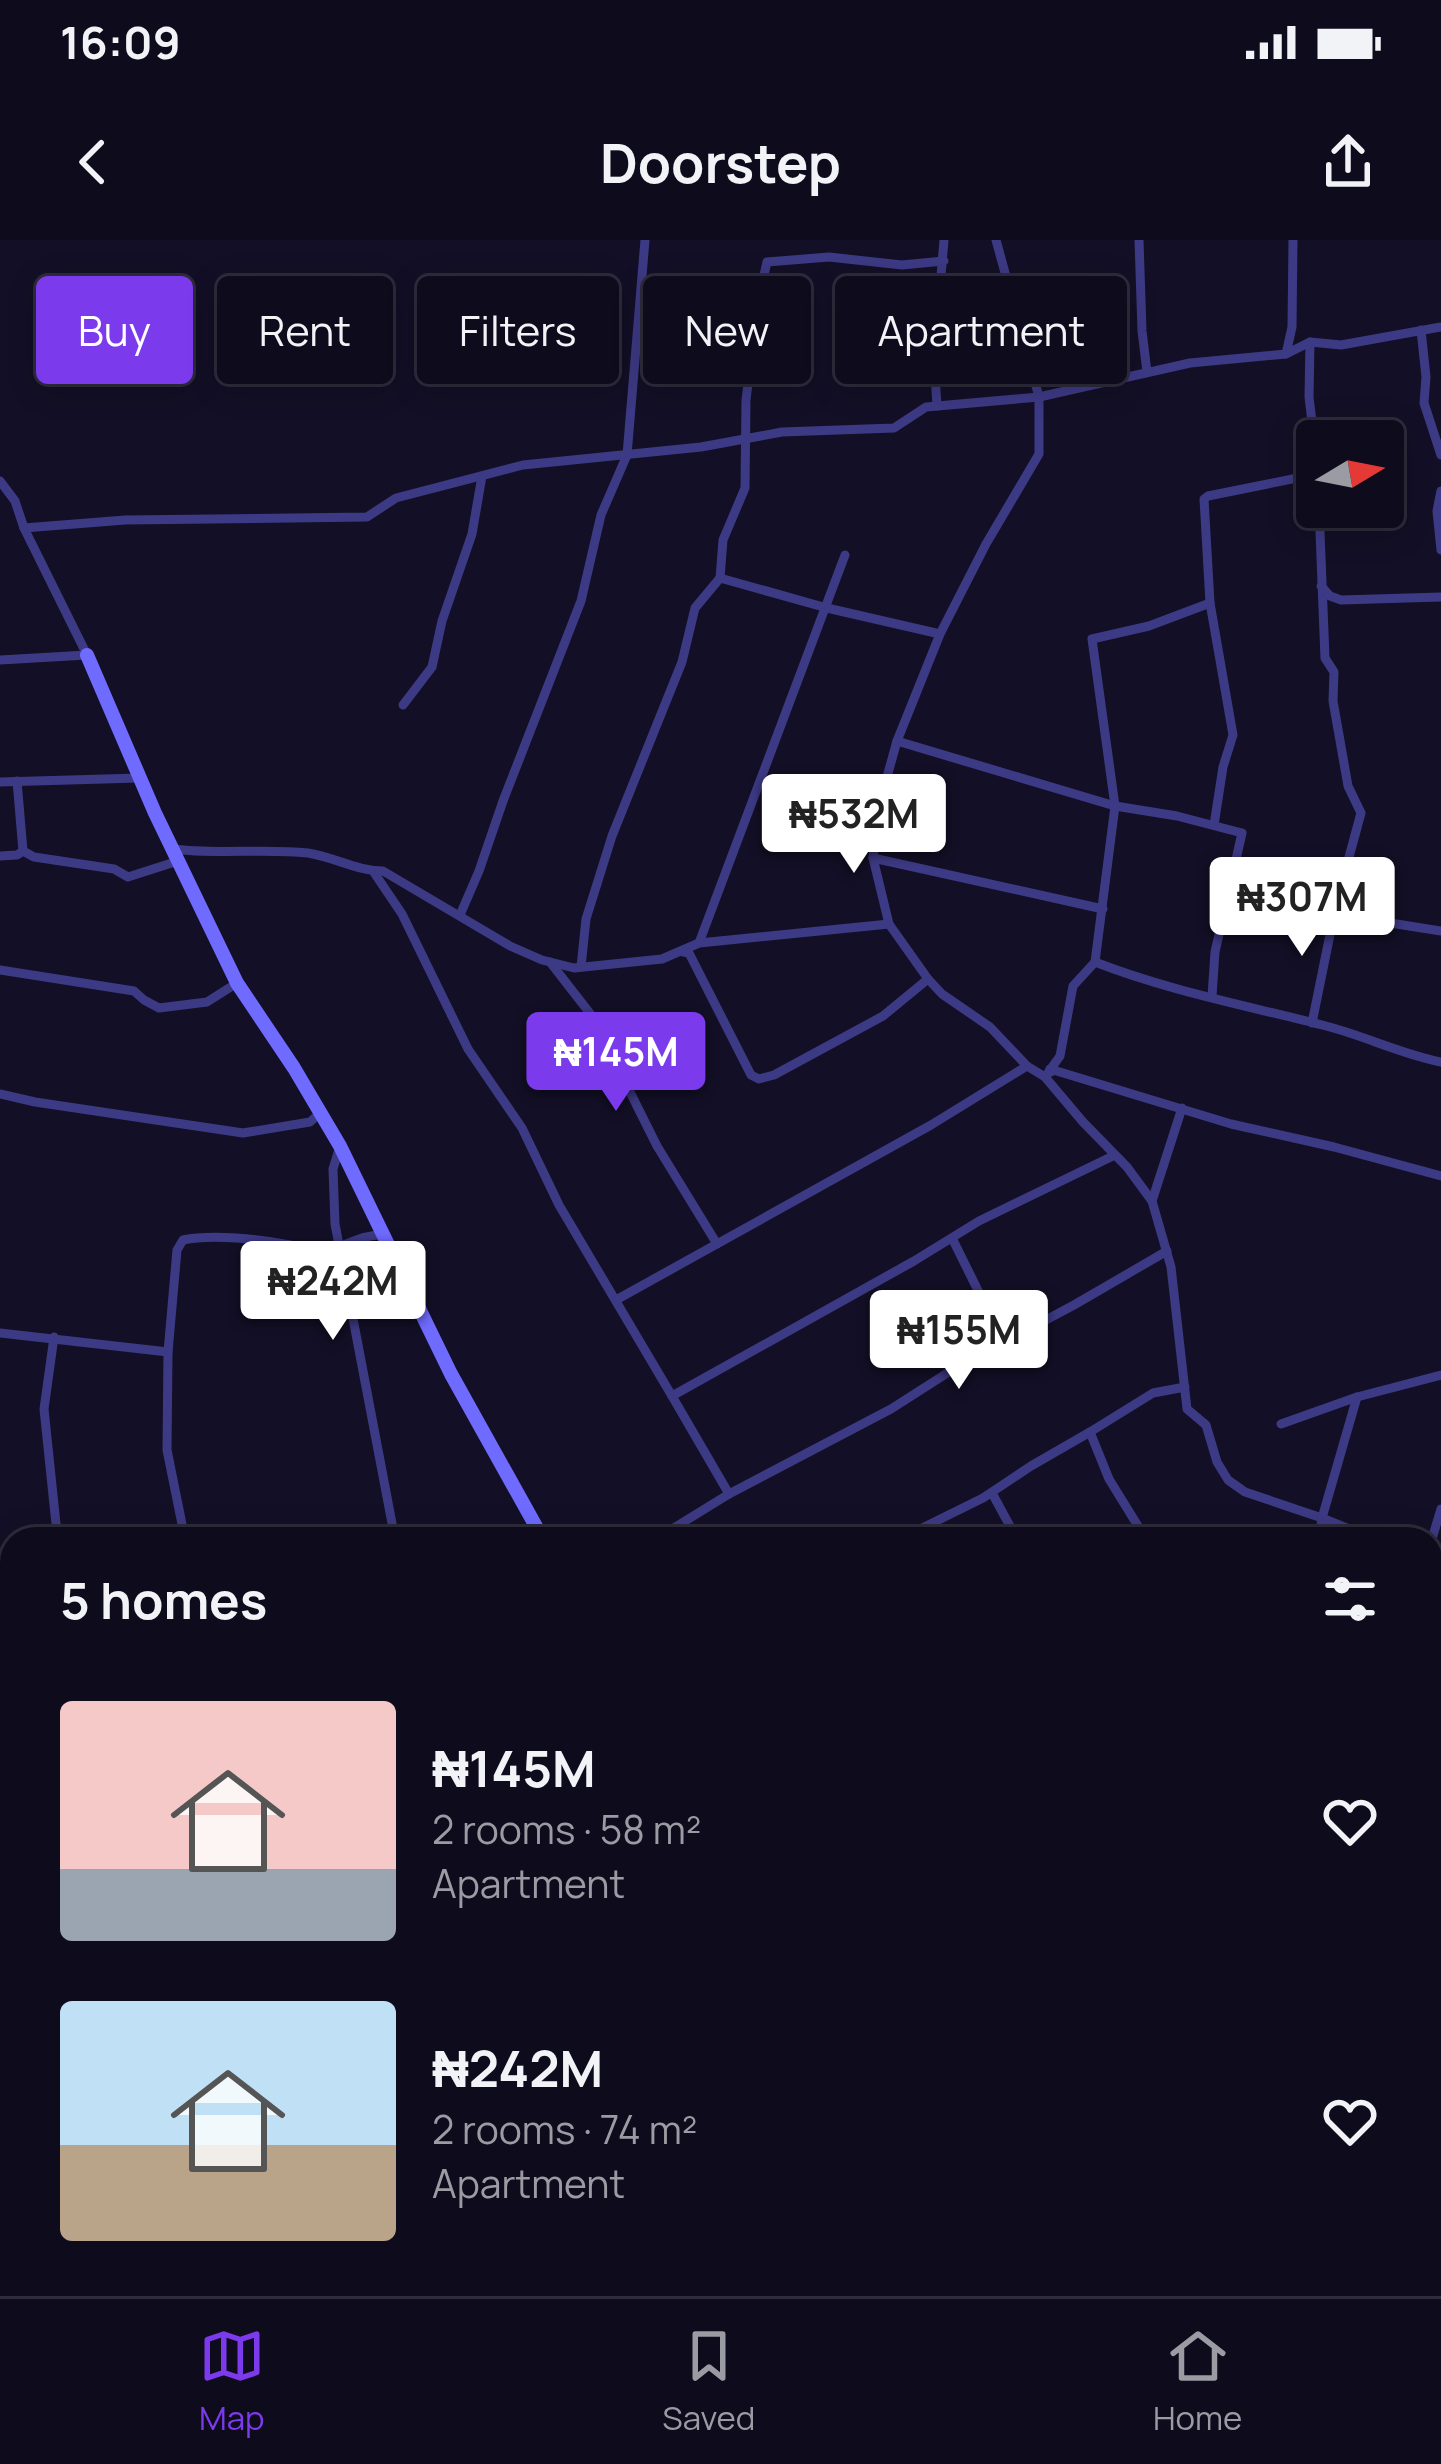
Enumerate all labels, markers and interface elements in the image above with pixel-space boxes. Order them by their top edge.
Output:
text: 16:09 [60,11,181,73]
text: Doorstep [600,125,841,199]
icon: back [60,129,126,195]
icon: share [1315,129,1381,195]
chip: Buy [36,276,193,384]
chip: Rent [217,276,393,384]
chip: Filters [417,276,619,384]
chip: New [643,276,811,384]
chip: Apartment [835,276,1127,384]
north arrow [1296,420,1404,528]
map controls [1296,420,1404,528]
pin: ₦532M [770,774,938,876]
text: ₦532M [789,786,919,840]
pin: ₦307M [1218,857,1386,959]
text: ₦307M [1237,869,1367,923]
pin: ₦145M [532,1012,700,1114]
text: ₦145M [553,1024,679,1078]
pin: ₦242M [249,1241,417,1343]
text: ₦242M [268,1253,398,1307]
pin: ₦155M [875,1290,1043,1392]
text: ₦155M [897,1302,1021,1356]
text: 5 homes [60,1565,267,1634]
icon: filters [1317,1566,1383,1632]
text: ₦145M [432,1733,596,1802]
icon: home [156,1749,300,1893]
icon: heart [1317,1788,1383,1854]
text: 2 rooms · 58 m² [432,1802,701,1856]
text: Apartment [432,1856,625,1910]
text: ₦242M [432,2033,603,2102]
icon: home [156,2049,300,2193]
icon: heart [1317,2088,1383,2154]
text: 2 rooms · 74 m² [432,2102,697,2156]
text: Apartment [432,2156,625,2210]
tab: Map [199,2323,265,2440]
tab: Saved [662,2323,755,2440]
tab: Home [1153,2323,1242,2440]

